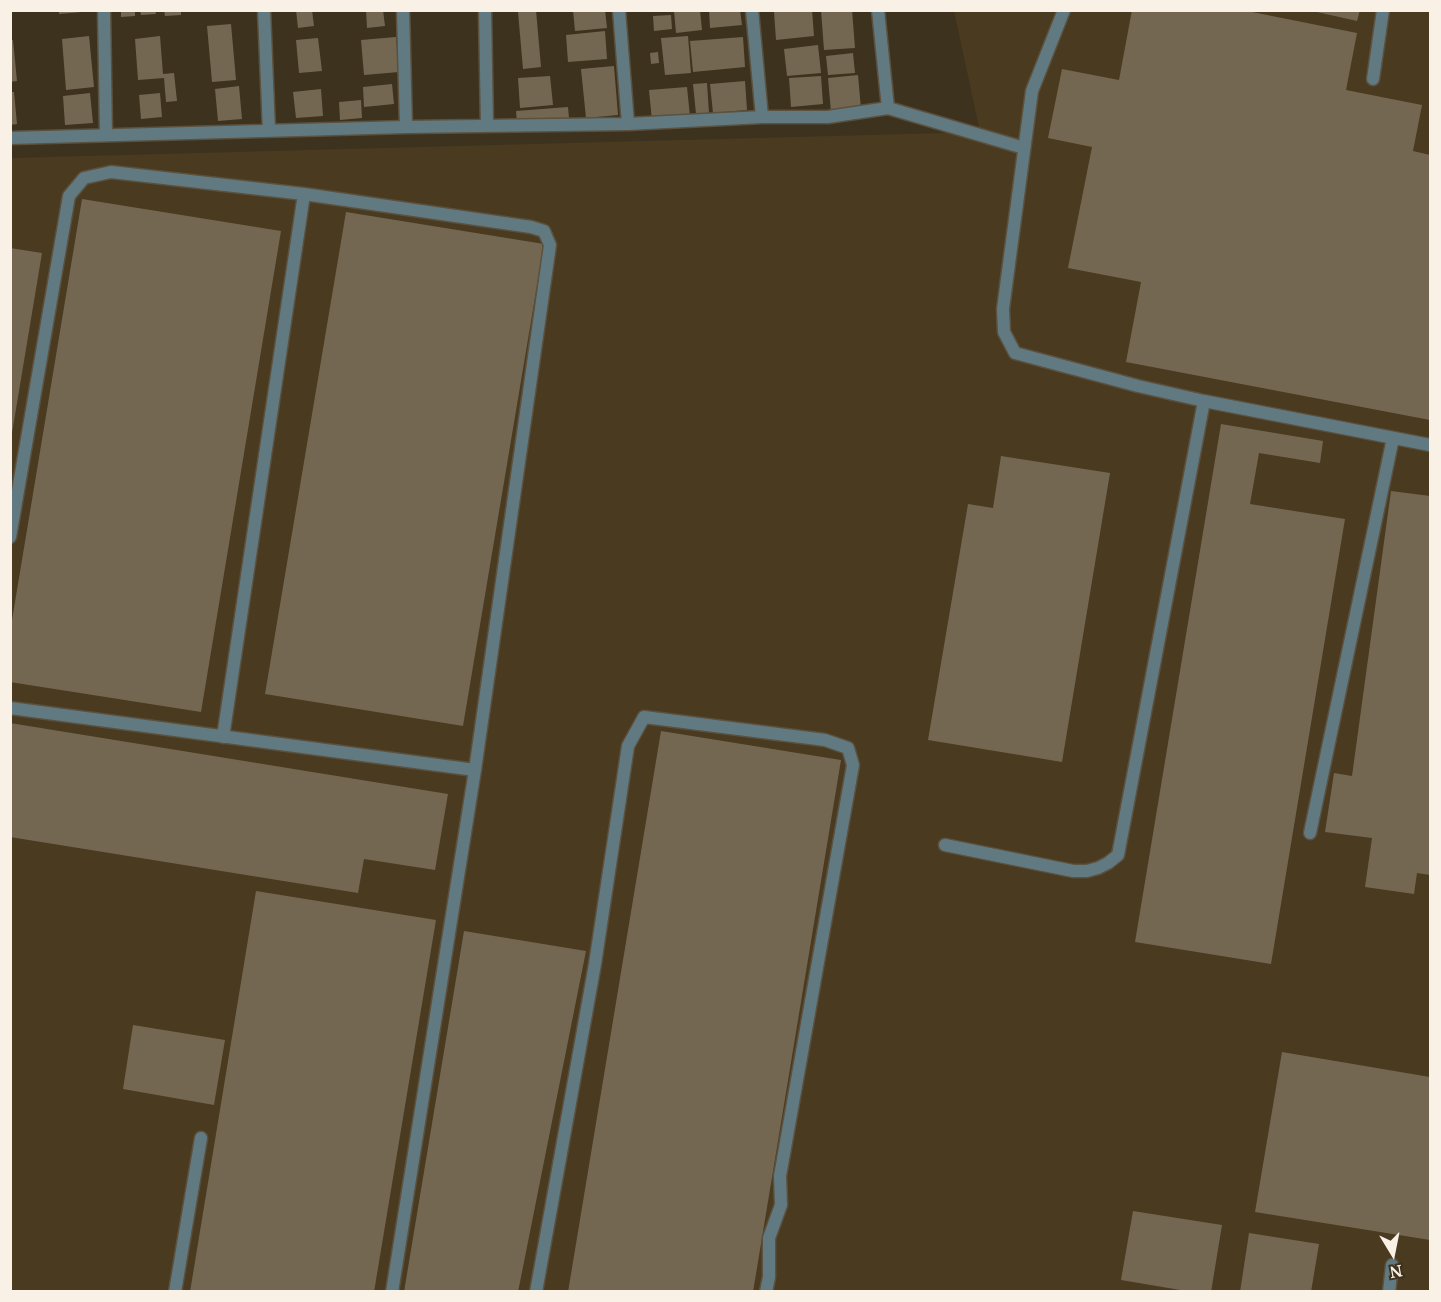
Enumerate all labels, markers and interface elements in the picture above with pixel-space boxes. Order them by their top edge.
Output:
north arrow [1363,1224,1423,1284]
text: N [1388,1260,1404,1284]

